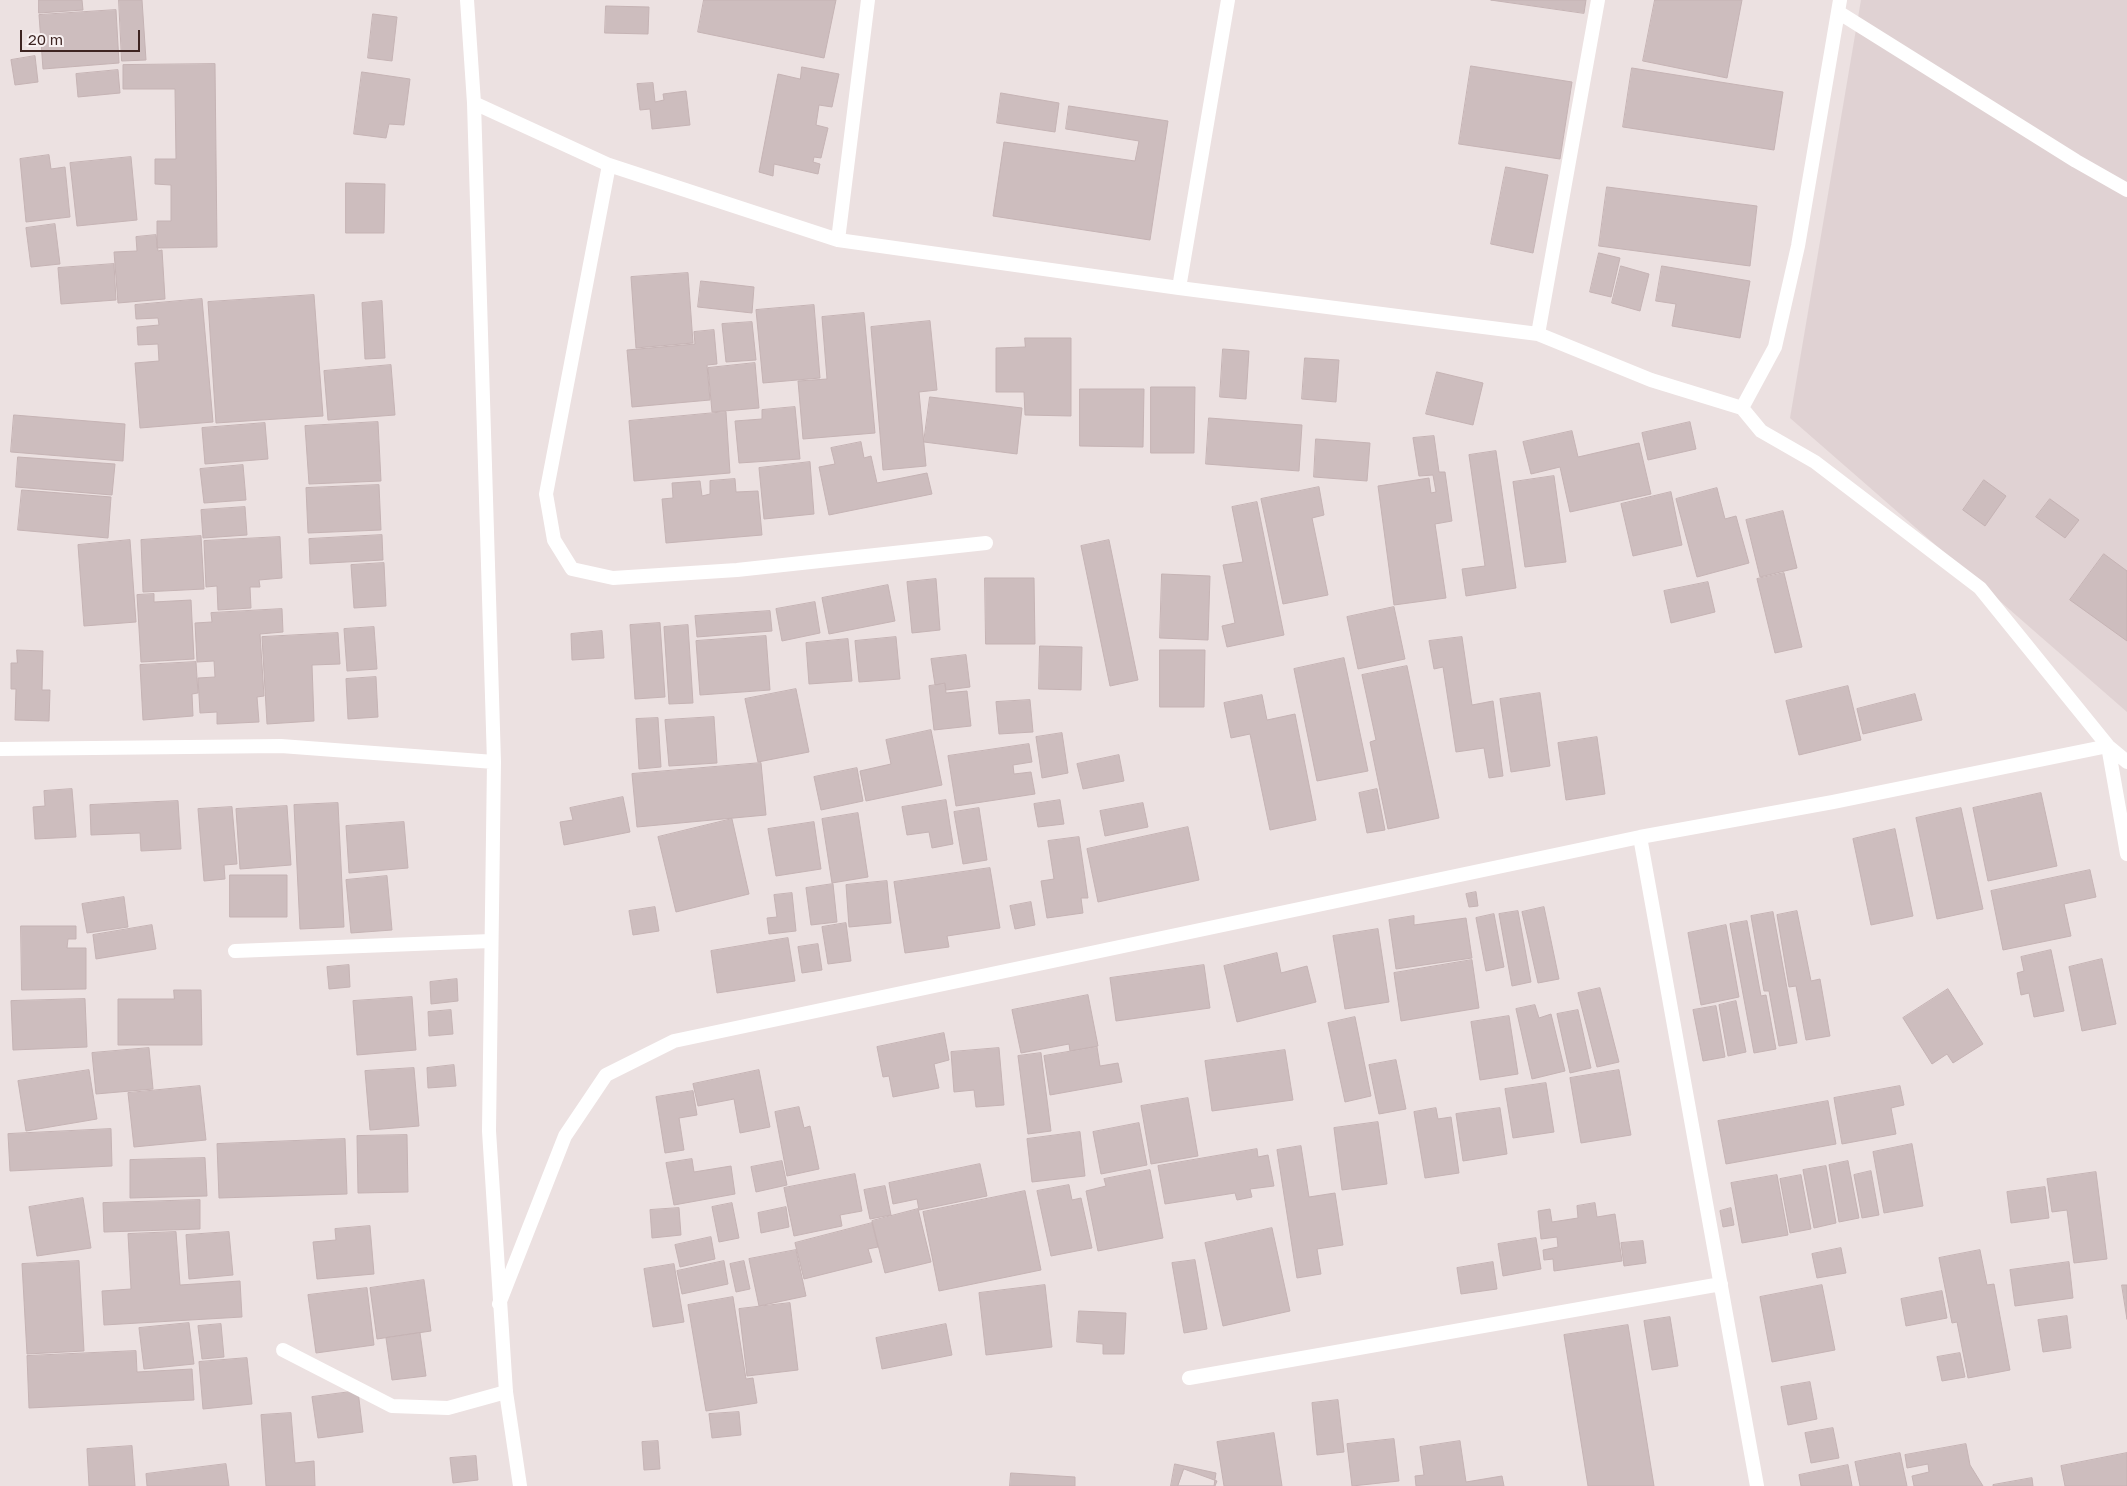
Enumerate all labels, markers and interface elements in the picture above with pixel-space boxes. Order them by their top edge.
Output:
scale bar [22,20,142,52]
text: 20 m [28,30,63,48]

